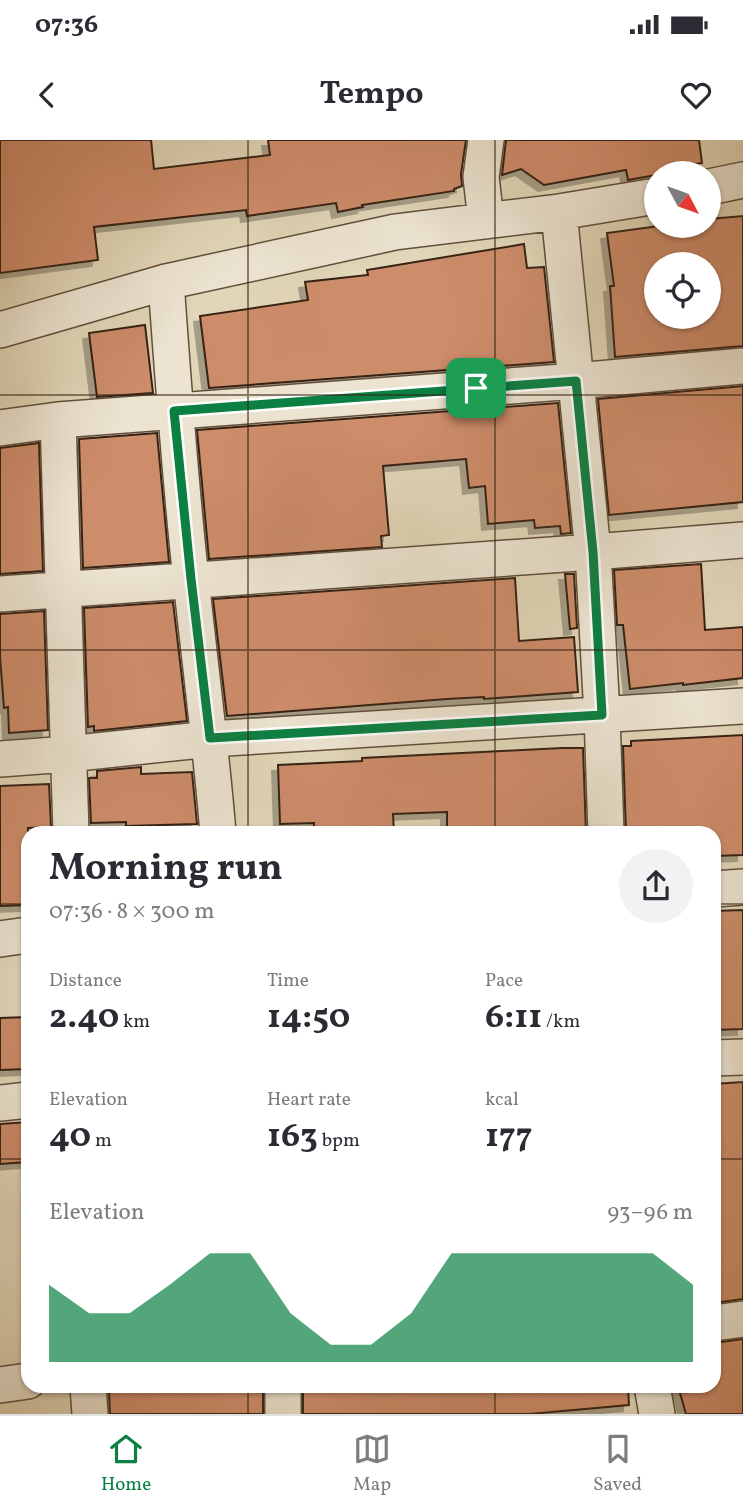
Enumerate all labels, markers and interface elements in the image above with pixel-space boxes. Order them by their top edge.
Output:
text: 07:36 [35,7,98,43]
text: Tempo [319,73,424,117]
icon: back [28,76,66,114]
icon: heart [677,76,715,114]
north arrow [644,161,721,238]
map controls [644,161,721,329]
button: locate [644,252,721,329]
pin [446,358,506,418]
icon: arrive [457,369,495,407]
text: Morning run [49,843,283,896]
button: share [619,849,693,923]
text: 07:36 · 8 × 300 m [49,896,215,928]
text: Distance [49,968,122,994]
text: Time [267,968,309,994]
text: Pace [485,968,523,994]
text: 2.40 [49,994,119,1042]
text: 14:50 [267,994,350,1042]
text: 6:11 [485,994,542,1042]
text: km [119,1009,150,1035]
text: /km [542,1009,580,1035]
text: Elevation [49,1087,128,1113]
text: Heart rate [267,1087,351,1113]
text: kcal [485,1087,519,1113]
text: 40 [49,1113,91,1161]
text: 163 [267,1113,318,1161]
text: 177 [485,1113,533,1161]
text: m [91,1128,112,1154]
text: bpm [318,1128,360,1154]
text: Elevation [49,1197,145,1229]
text: 93–96 m [607,1197,693,1229]
tab: Home [101,1430,151,1498]
tab: Map [353,1430,391,1498]
tab: Saved [593,1430,642,1498]

